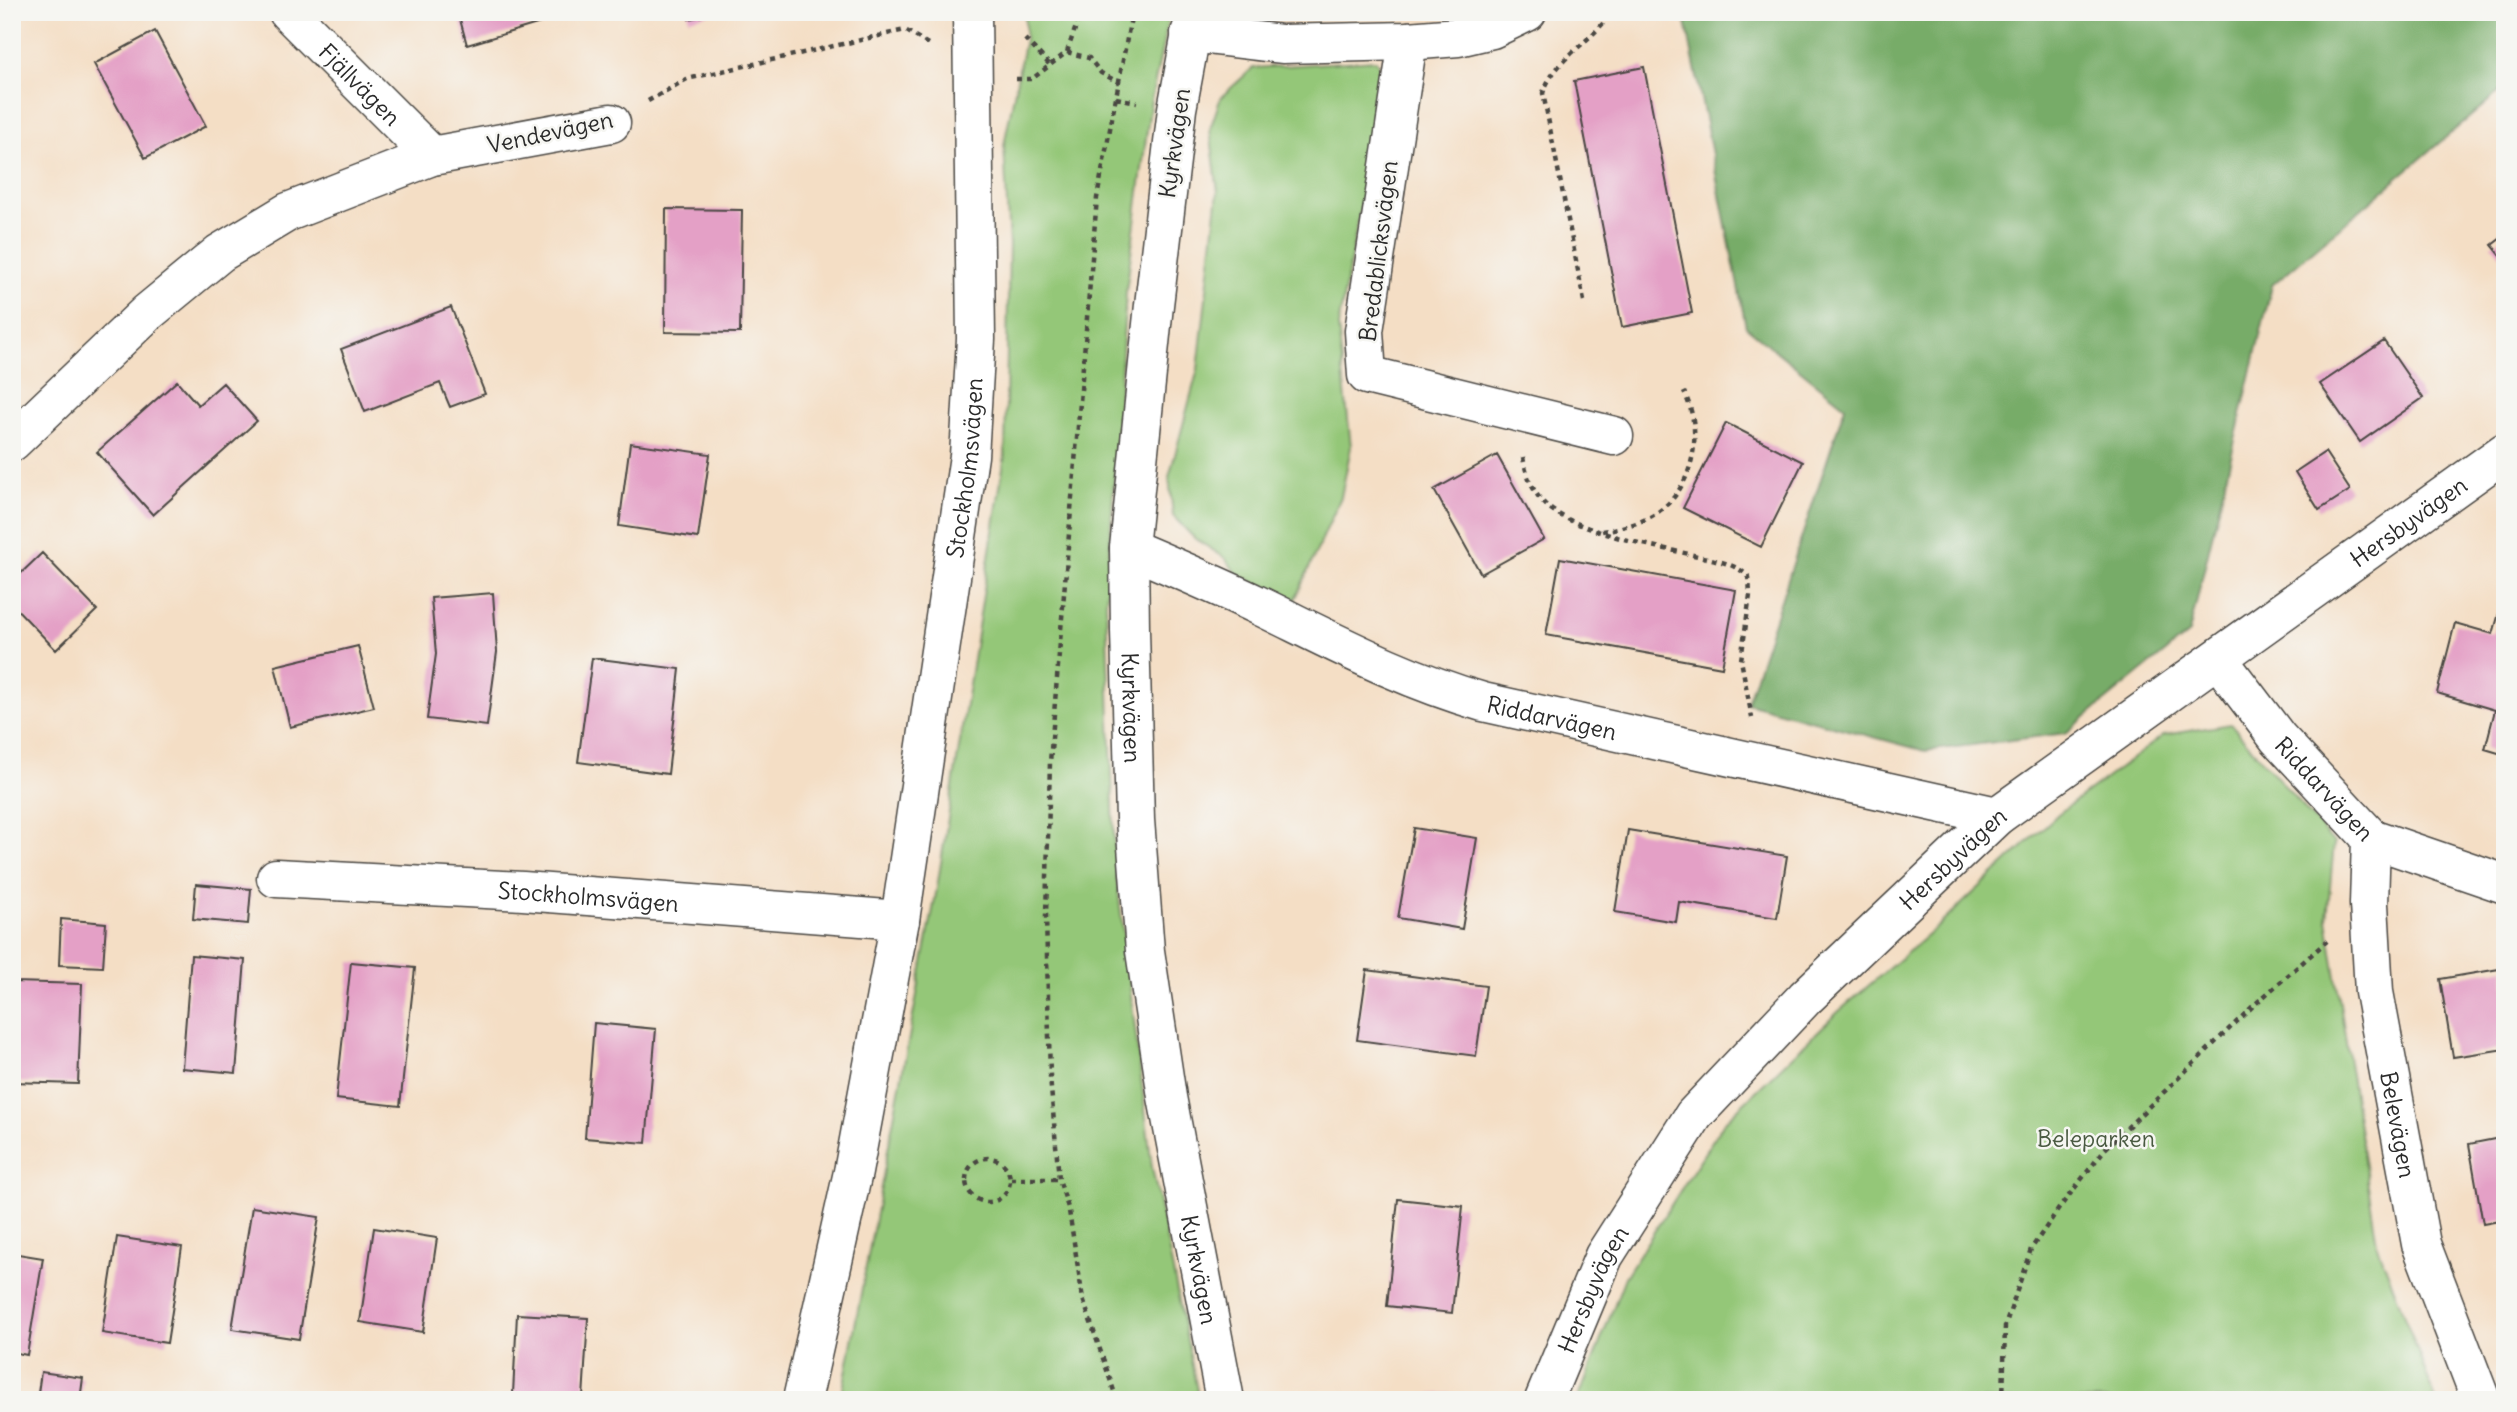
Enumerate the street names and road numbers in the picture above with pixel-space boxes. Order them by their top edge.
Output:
street label: Fjällvägen [313,37,407,131]
street label: Kyrkvägen [1152,86,1196,200]
street label: Vendevägen [485,105,615,159]
street label: Bredablicksvägen [1352,159,1404,343]
street label: Stockholmsvägen [940,377,988,560]
street label: Hersbyvägen [2344,470,2472,573]
street label: Kyrkvägen [1116,652,1148,763]
street label: Riddarvägen [1484,689,1620,746]
street label: Riddarvägen [2269,730,2380,847]
street label: Hersbyvägen [1893,800,2011,916]
street label: Stockholmsvägen [497,875,680,917]
street label: Belevägen [2375,1069,2423,1180]
street label: Kyrkvägen [1175,1212,1225,1327]
street label: Hersbyvägen [1551,1220,1634,1357]

